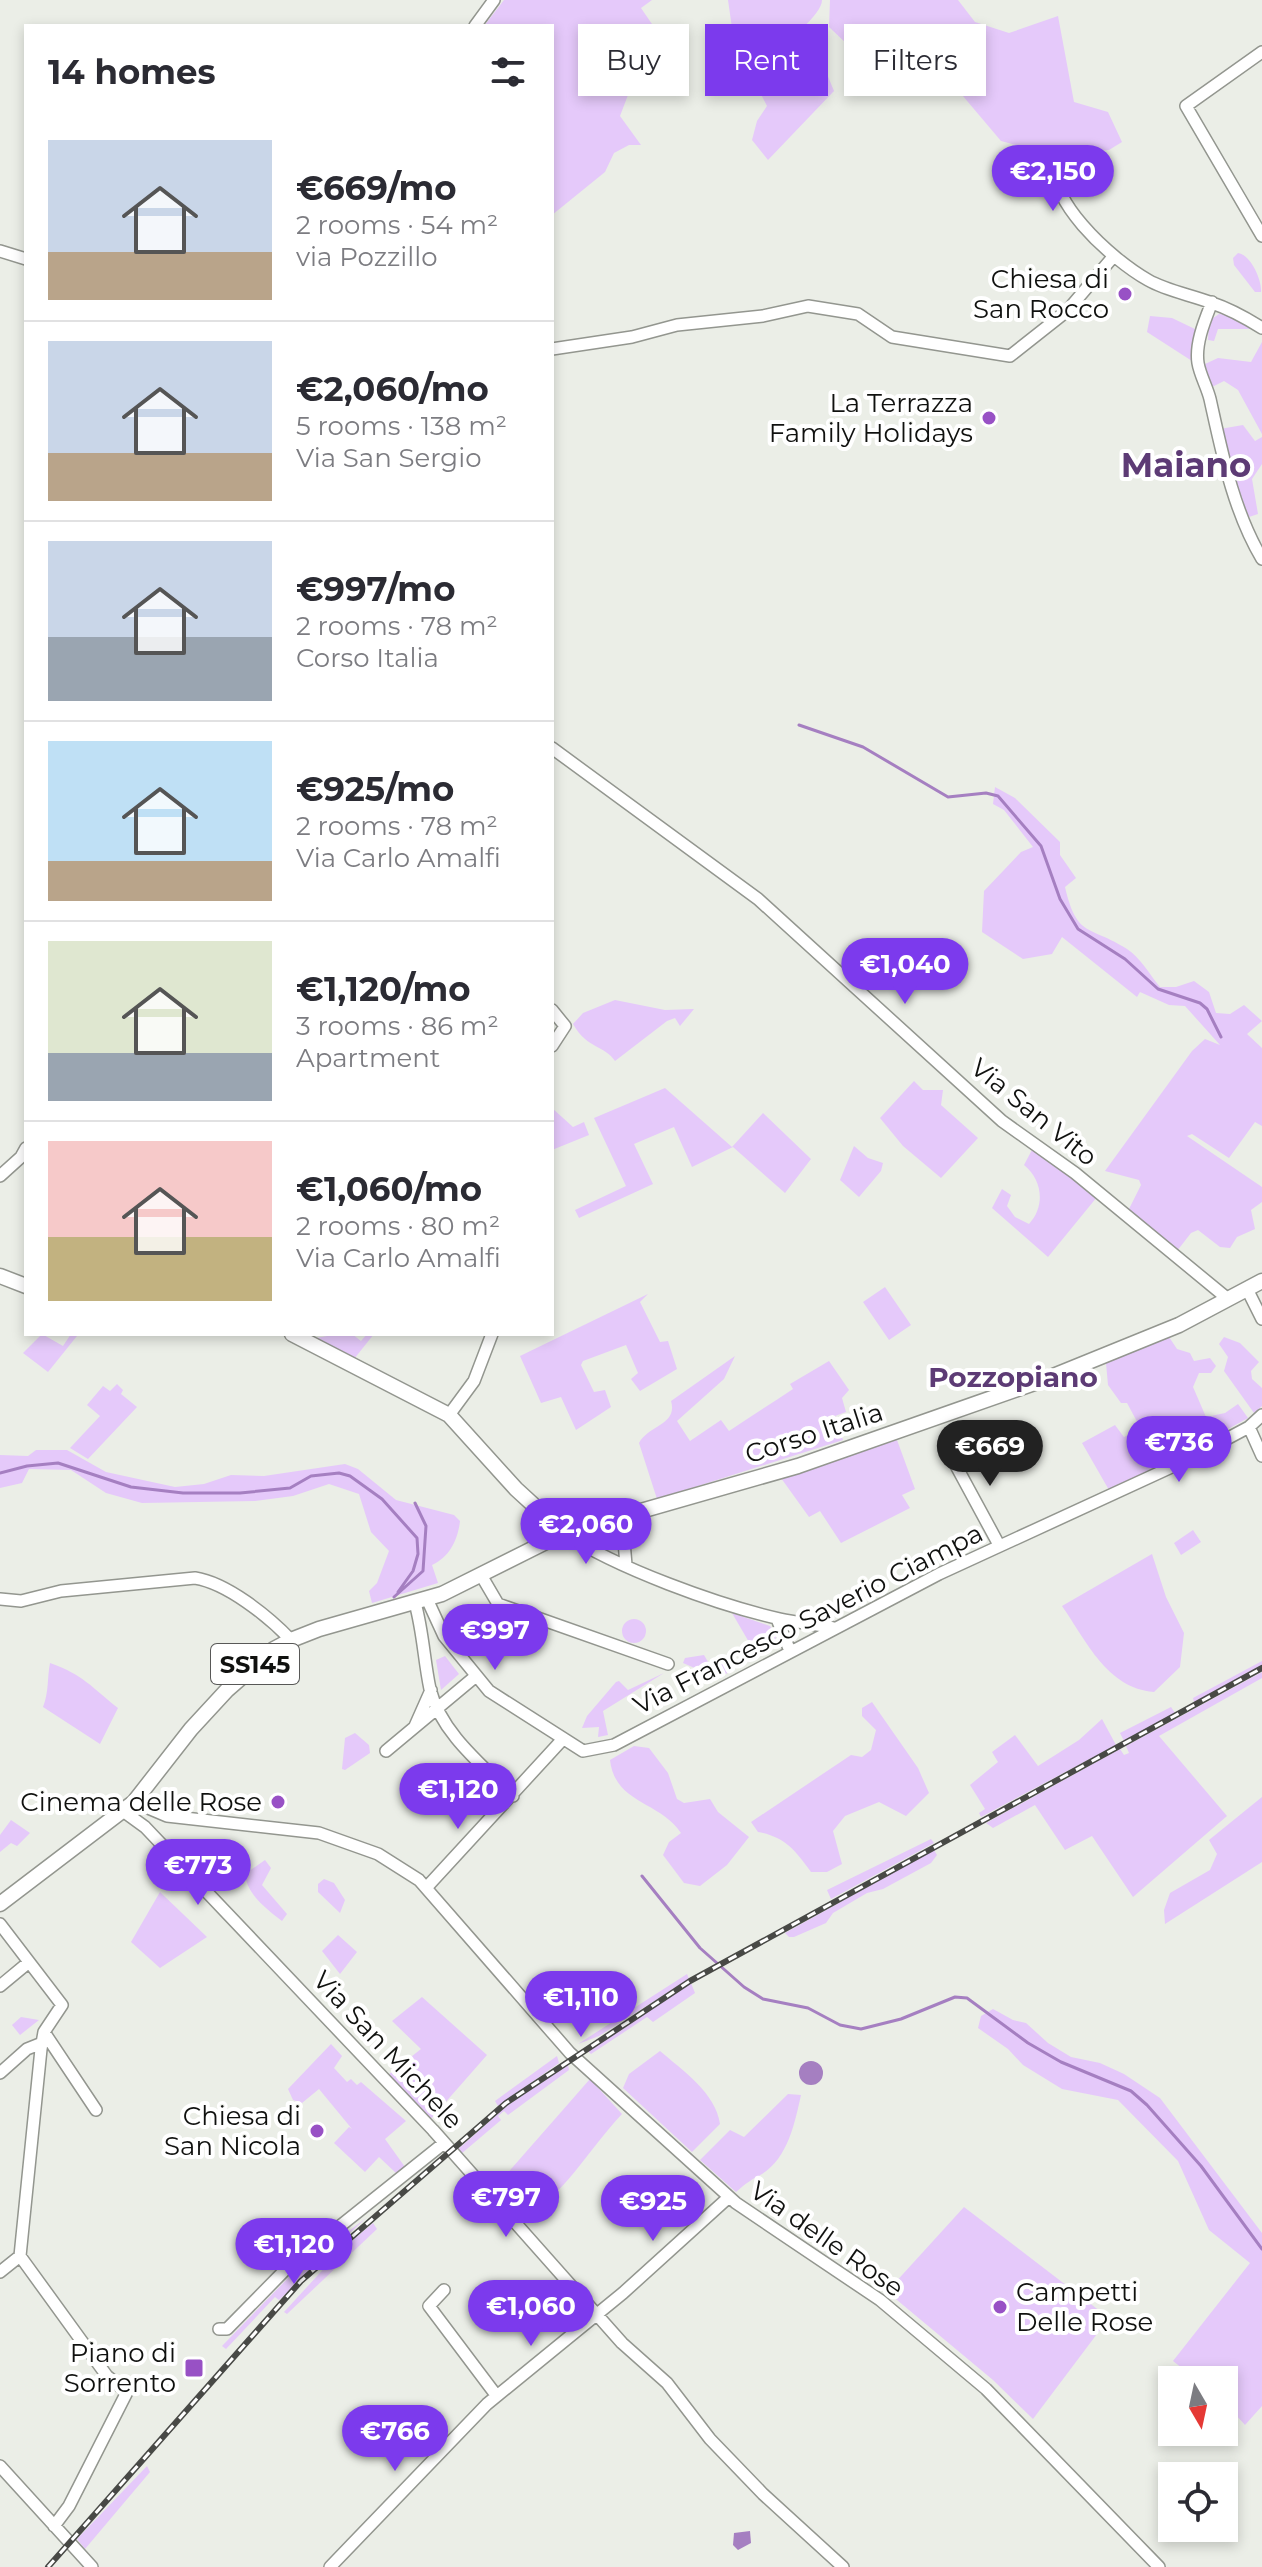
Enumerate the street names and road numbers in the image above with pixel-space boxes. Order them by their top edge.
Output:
street label: Via San Vito [964,1051,1104,1173]
street label: Corso Italia [741,1396,887,1470]
street label: Via Francesco Saverio Ciampa [628,1517,988,1721]
road number: SS145 [211,1644,299,1684]
street label: Via San Michele [306,1964,470,2136]
street label: Via delle Rose [744,2174,910,2304]

